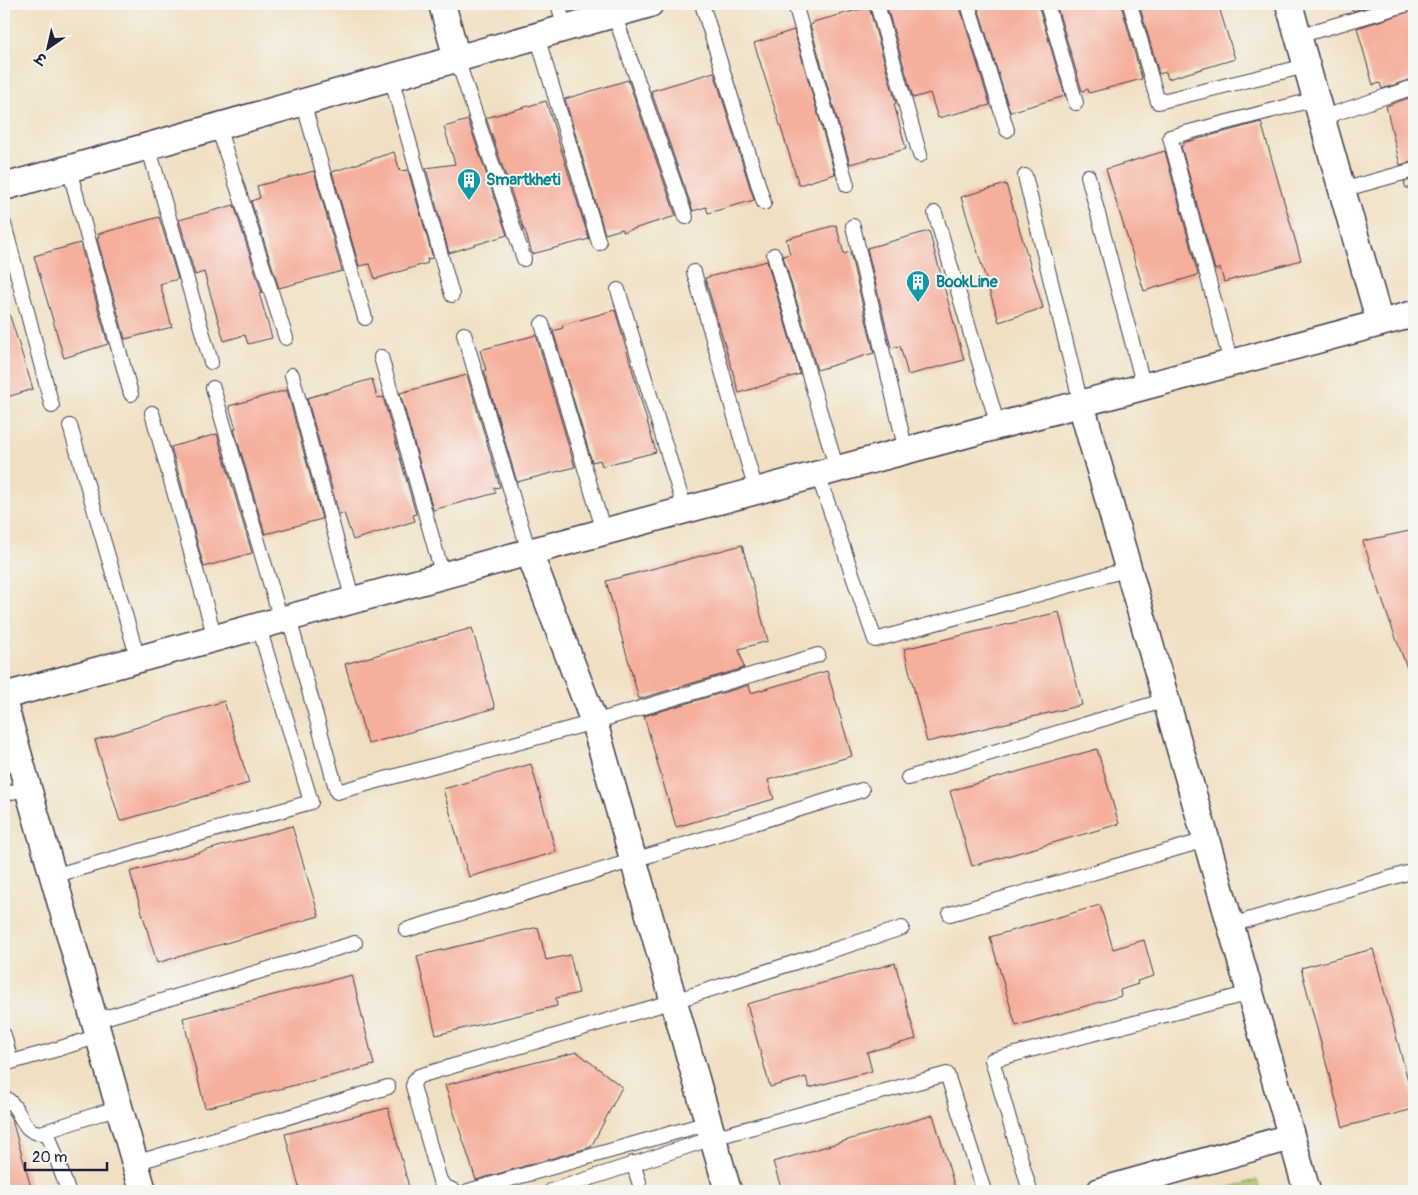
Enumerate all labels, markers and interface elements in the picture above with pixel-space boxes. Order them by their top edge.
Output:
north arrow [22,22,72,72]
text: उ [31,48,51,69]
building icon: Smartkheti [456,167,482,201]
place label: Smartkheti [486,170,561,190]
building icon: BookLine [905,269,931,303]
place label: BookLine [936,272,999,292]
scale bar [25,1140,108,1172]
text: 20 m [32,1148,67,1167]

